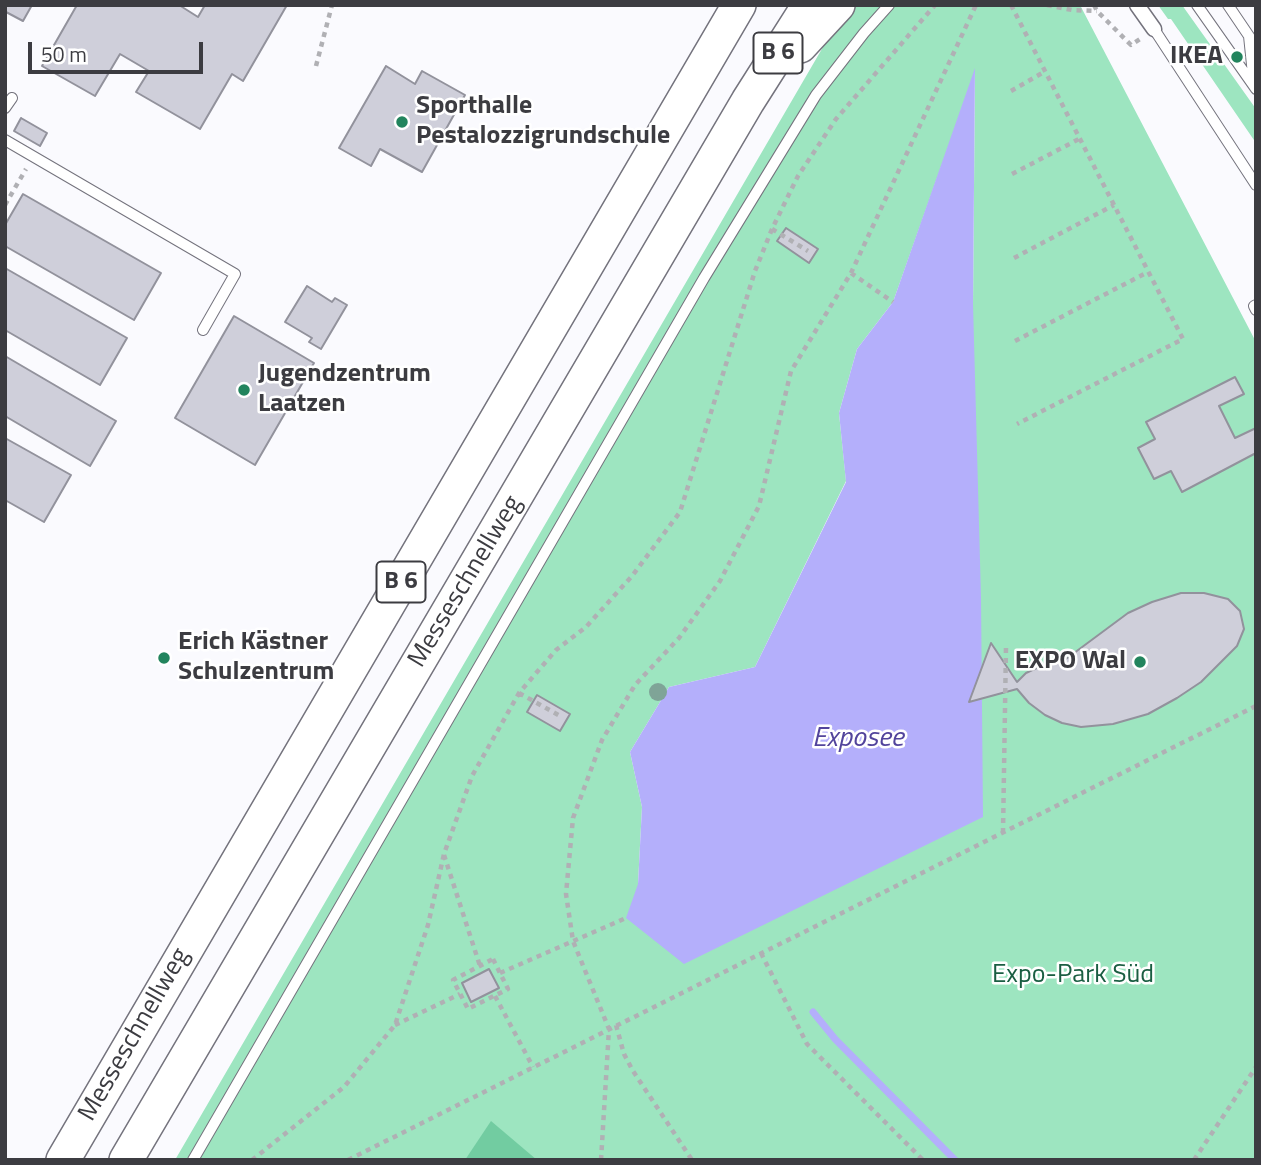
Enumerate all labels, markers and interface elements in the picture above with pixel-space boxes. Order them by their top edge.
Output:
scale bar [32,28,206,72]
road number: B 6 [754,32,802,74]
text: 50 m [41,38,87,70]
place label: IKEA [1170,41,1223,73]
marker: IKEA [1229,49,1245,65]
place label: Sporthalle Pestalozzigrundschule [416,91,670,152]
marker: Sporthalle Pestalozzigrundschule [394,114,410,130]
place label: Jugendzentrum Laatzen [258,359,431,420]
marker: Jugendzentrum Laatzen [236,382,252,398]
street label: Messeschnellweg [402,490,530,674]
road number: B 6 [376,562,426,602]
place label: Erich Kästner Schulzentrum [178,627,334,688]
place label: EXPO Wal [1015,646,1126,678]
marker: Erich Kästner Schulzentrum [156,650,172,666]
marker: EXPO Wal [1132,654,1148,670]
water label: Exposee [812,722,904,756]
street label: Messeschnellweg [73,943,197,1127]
park label: Expo-Park Süd [992,960,1154,992]

